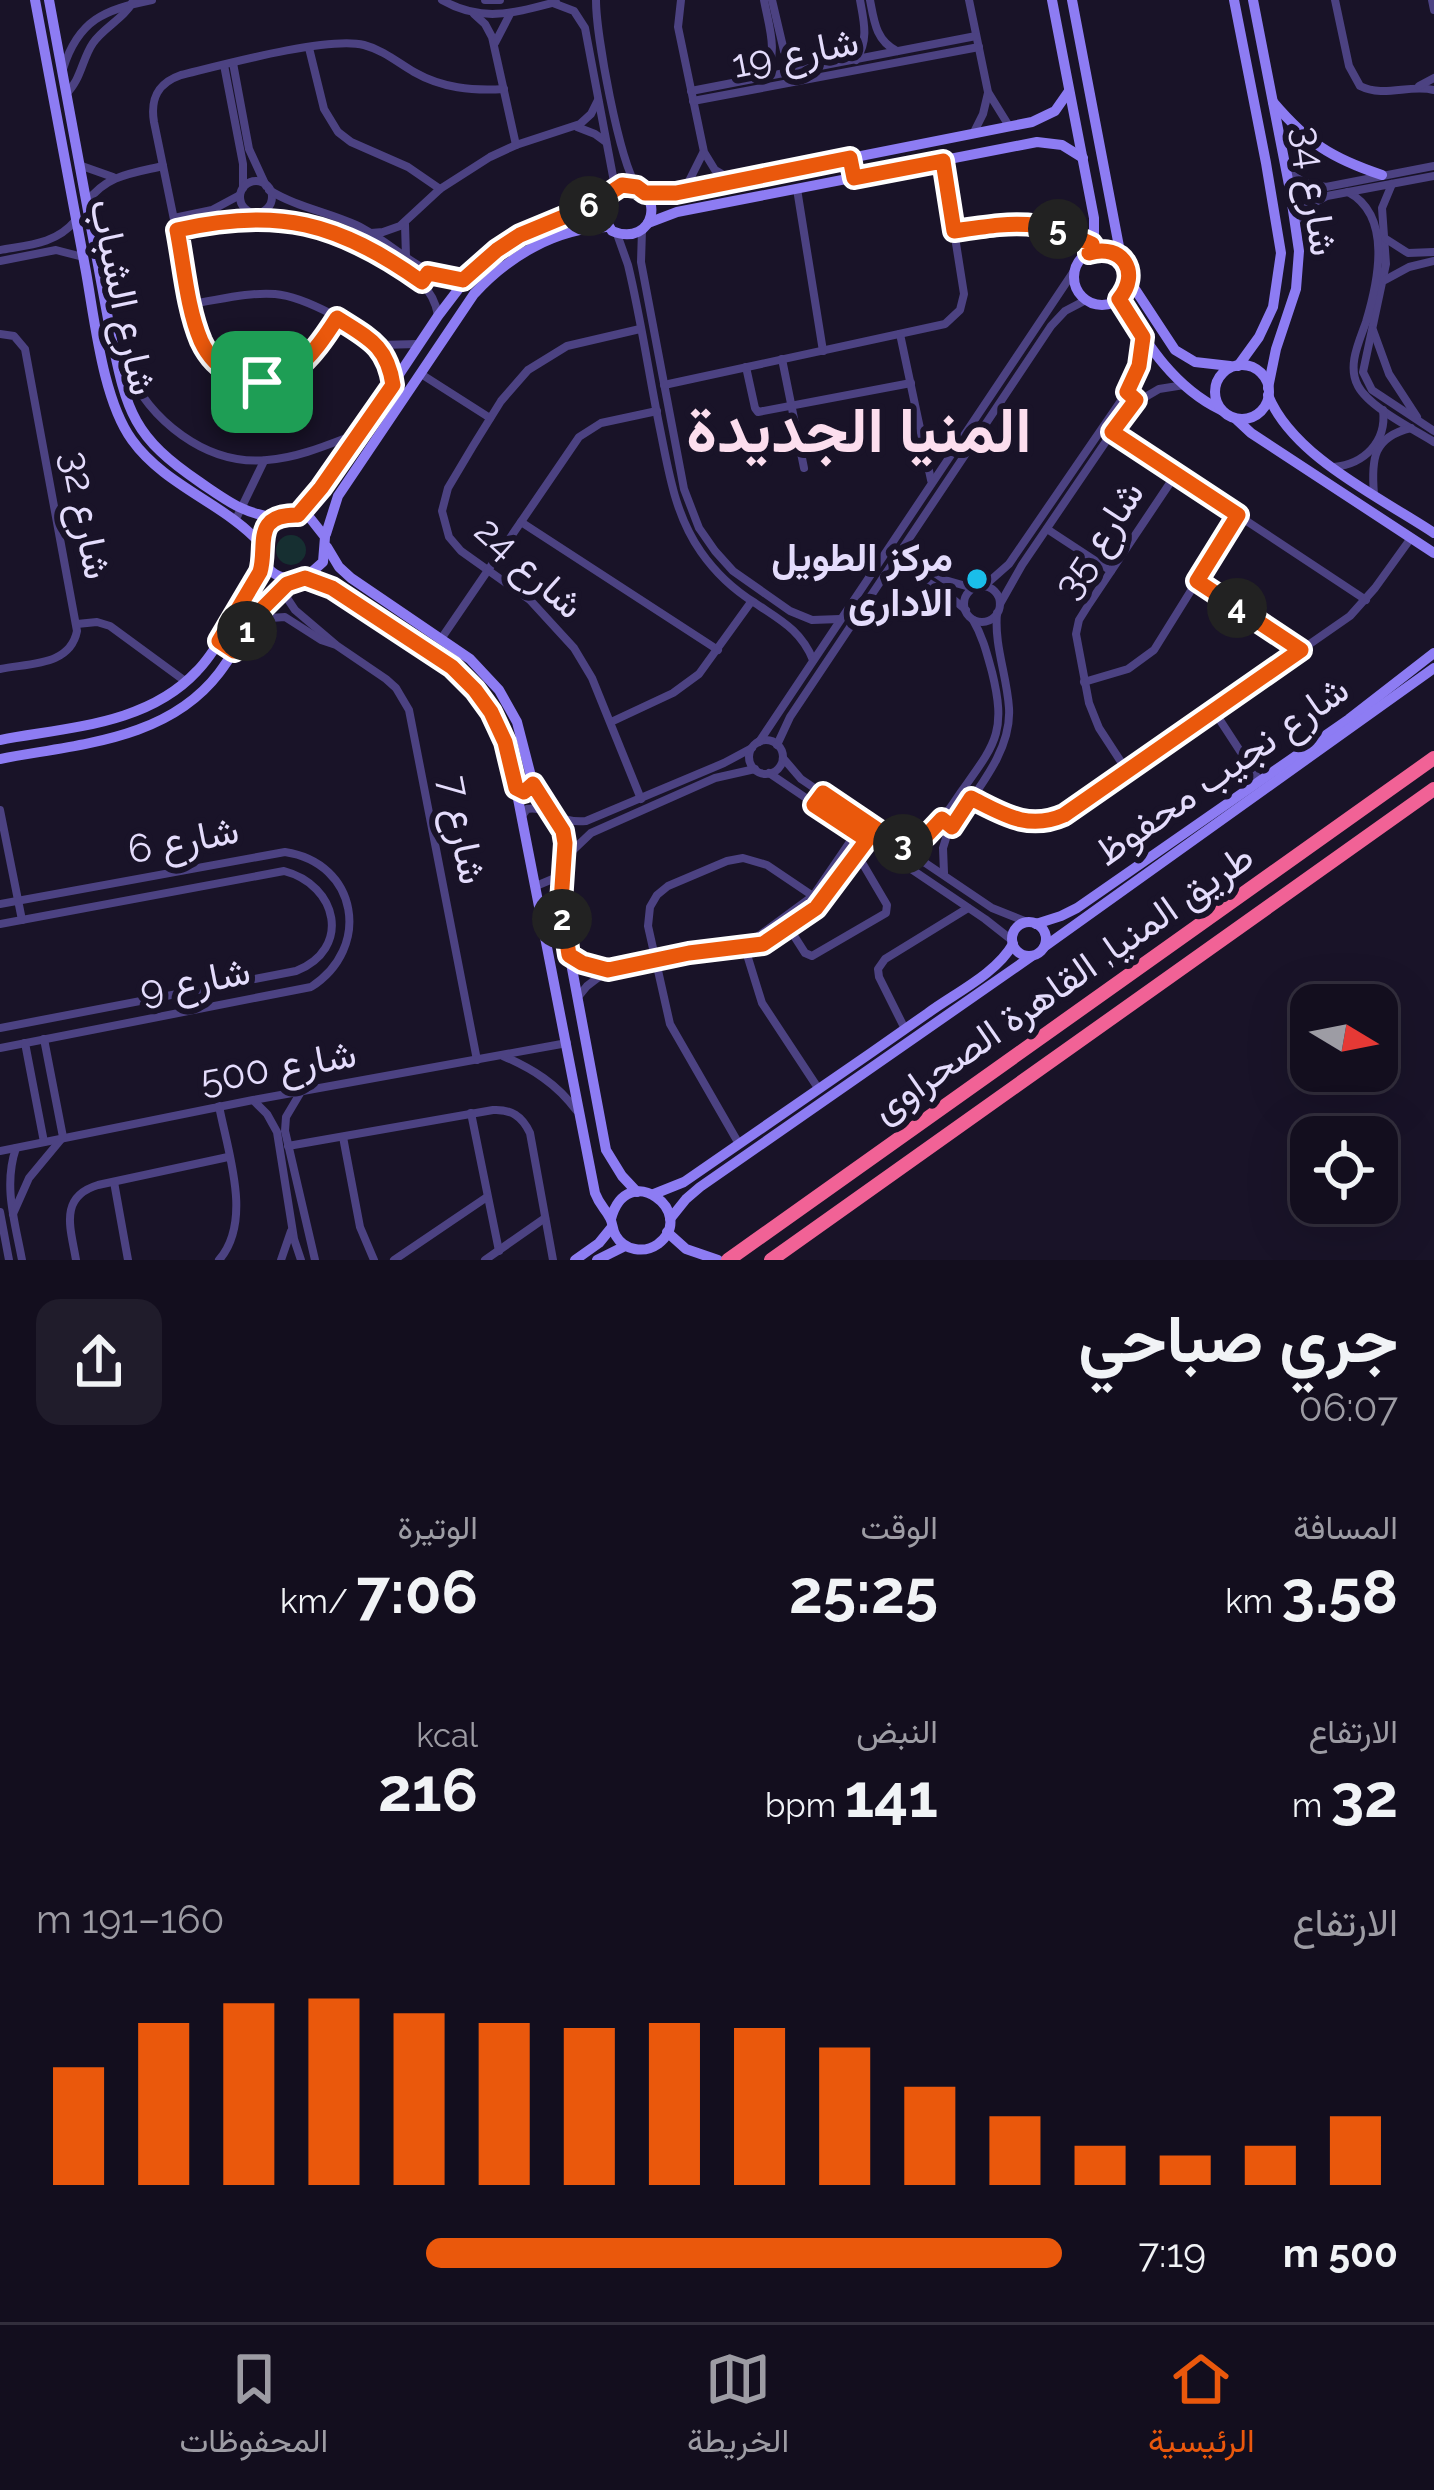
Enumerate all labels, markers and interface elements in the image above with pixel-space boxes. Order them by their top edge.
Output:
street label: شارع 19 [728,17,863,91]
street label: شارع 34 [1280,123,1348,259]
pin: 6 [559,176,619,236]
text: 6 [579,186,599,225]
street label: شارع الشباب [77,195,167,400]
pin: 5 [1028,199,1088,259]
text: 5 [1049,209,1067,248]
pin [211,331,313,433]
icon: arrive [229,349,295,415]
district label: المنيا الجديدة [686,393,1032,467]
street label: شارع 32 [48,447,122,584]
street label: شارع 35 [1043,472,1156,608]
street label: شارع 24 [464,506,594,631]
place label: مركز الطويل الادارى [771,534,953,627]
marker: مركز الطويل الادارى [964,566,990,592]
pin: 4 [1207,578,1267,638]
text: 4 [1228,588,1246,627]
pin: 1 [217,601,277,661]
text: 1 [239,611,255,650]
street label: شارع نجيب محفوظ [1085,665,1359,878]
street label: شارع 7 [427,772,497,889]
street label: شارع 6 [124,806,243,876]
pin: 3 [873,814,933,874]
text: 3 [894,824,912,863]
street label: طريق المنيا, القاهرة الصحراوى [862,833,1263,1133]
pin: 2 [532,889,592,949]
text: 2 [553,899,571,938]
street label: شارع 9 [136,947,255,1017]
north arrow [1290,984,1398,1092]
map controls [1290,984,1398,1224]
street label: شارع 500 [197,1030,360,1106]
button: locate [1290,1116,1398,1224]
button: share [36,1299,162,1425]
text: جري صباحي [1078,1300,1398,1377]
text: 06:07 [1299,1384,1398,1430]
text: الوتيرة [397,1508,478,1547]
text: الوقت [860,1508,938,1547]
text: المسافة [1293,1508,1398,1547]
text: 7:06 [356,1557,478,1627]
text: 25:25 [789,1557,938,1627]
text: 3.58 [1282,1557,1398,1627]
text: /km [280,1582,356,1621]
text: km [1225,1582,1282,1621]
text: النبض [856,1712,938,1751]
text: الارتفاع [1308,1712,1398,1751]
text: kcal [416,1716,478,1755]
text: 216 [378,1755,478,1825]
text: 141 [844,1761,938,1831]
text: 32 [1331,1761,1398,1831]
text: bpm [765,1786,844,1825]
text: m [1292,1786,1331,1825]
text: 160–191 m [36,1896,224,1942]
text: الارتفاع [1292,1899,1398,1945]
text: 7:19 [1138,2230,1206,2276]
text: 500 m [1283,2230,1398,2276]
tab: المحفوظات [179,2346,328,2470]
tab: الخريطة [687,2346,789,2470]
tab: الرئيسية [1148,2346,1255,2470]

